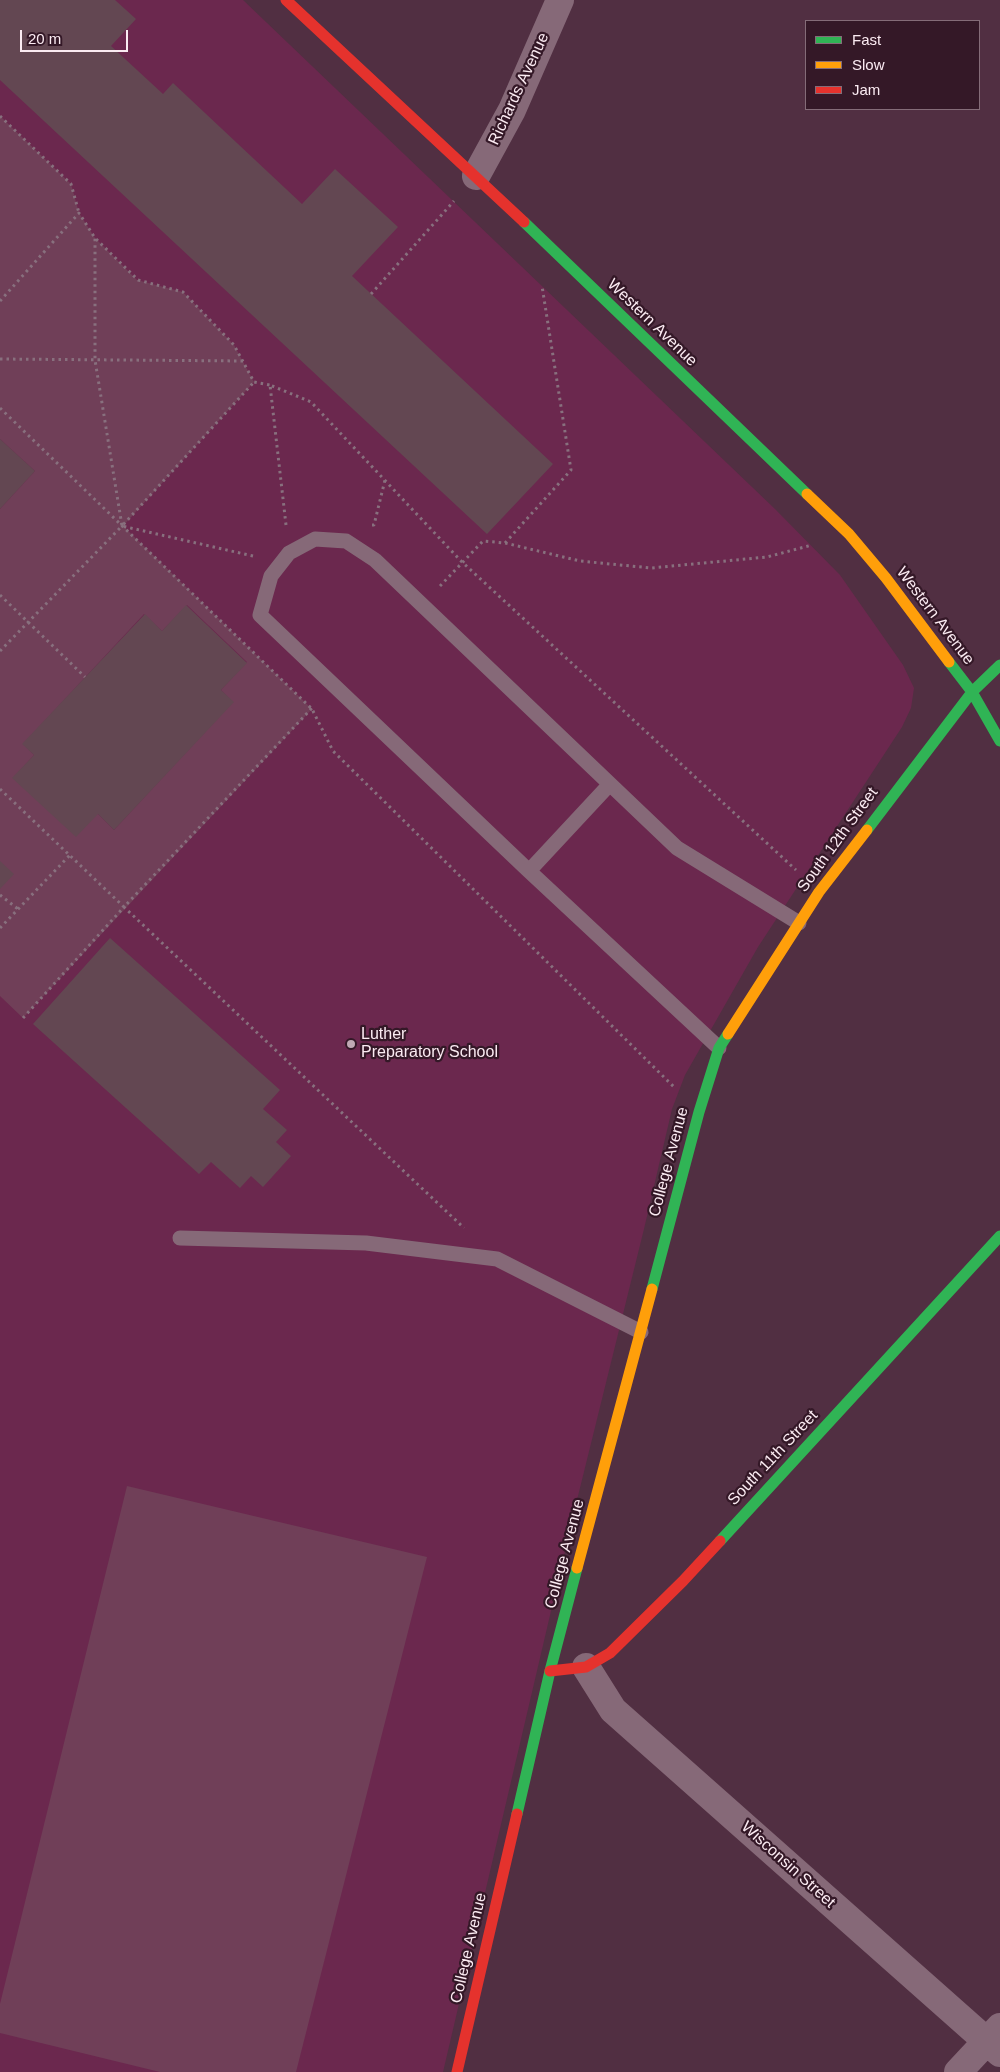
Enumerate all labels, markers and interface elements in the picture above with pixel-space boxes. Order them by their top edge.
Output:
scale bar [22,20,130,52]
legend [805,20,980,110]
text: 20 m [28,30,61,47]
street label: Richards Avenue [485,30,553,148]
text: Fast [852,31,881,48]
text: Slow [852,56,885,73]
text: Jam [852,81,880,98]
street label: Western Avenue [603,275,701,371]
street label: Western Avenue [892,563,978,669]
street label: South 12th Street [794,784,882,896]
place label: Luther Preparatory School [361,1025,498,1063]
marker: Luther Preparatory School [345,1038,357,1050]
street label: College Avenue [645,1105,693,1219]
street label: South 11th Street [724,1406,822,1510]
street label: College Avenue [541,1497,589,1611]
street label: Wisconsin Street [737,1818,839,1912]
street label: College Avenue [447,1891,491,2005]

